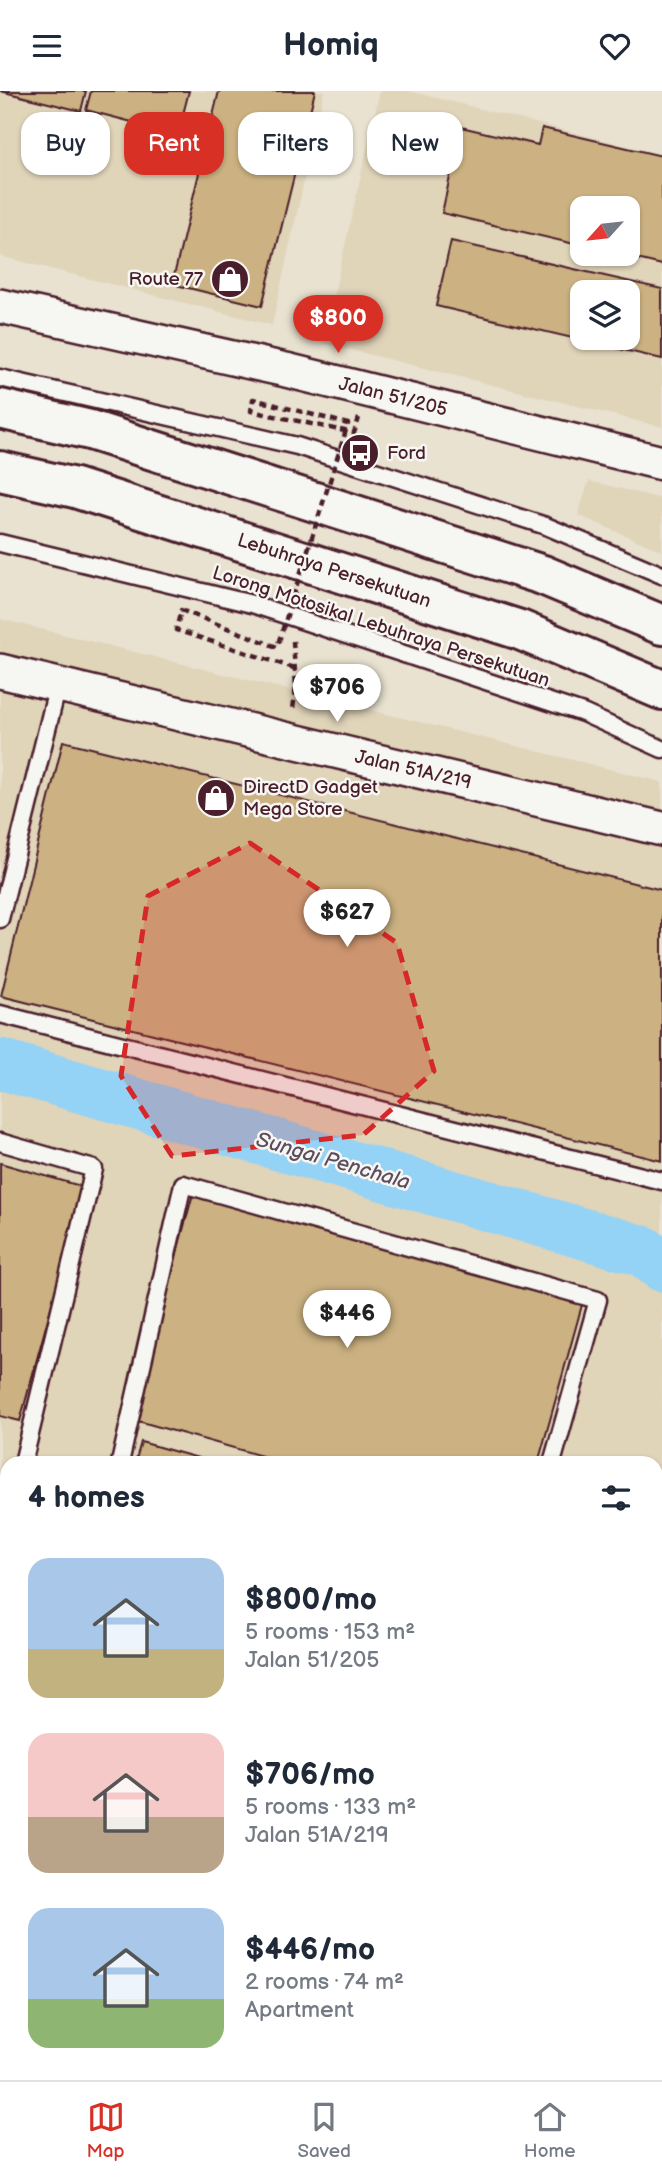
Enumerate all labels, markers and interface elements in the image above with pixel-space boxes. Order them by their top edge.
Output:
text: Homiq [283,26,379,65]
icon: menu [28,27,66,65]
icon: heart [596,27,634,65]
chip: Buy [21,112,110,175]
chip: Rent [124,112,224,175]
chip: Filters [238,112,353,175]
chip: New [367,112,463,175]
north arrow [570,196,640,266]
map controls [570,196,640,350]
shop icon: Route 77 [209,258,251,300]
place label: Route 77 [128,268,204,291]
button: layers [570,280,640,350]
pin: $800 [297,295,379,355]
text: $800 [309,304,367,332]
street label: Jalan 51/205 [336,372,450,422]
bus stop icon: Ford [339,432,381,474]
place label: Ford [387,442,426,465]
street label: Lebuhraya Persekutuan [234,529,434,613]
street label: Lorong Motosikal Lebuhraya Persekutuan [209,561,553,693]
pin: $706 [296,665,378,724]
text: $706 [309,673,365,701]
street label: Jalan 51A/219 [353,745,473,795]
place label: DirectD Gadget Mega Store [243,776,378,821]
shop icon: DirectD Gadget Mega Store [195,777,237,819]
pin: $627 [306,889,388,949]
text: $627 [320,898,374,926]
water label: Sungai Penchala [253,1127,413,1195]
pin: $446 [306,1291,388,1350]
text: $446 [319,1299,375,1327]
icon: filters [597,1479,635,1517]
text: 4 homes [28,1480,145,1516]
text: $800/mo [245,1582,377,1618]
icon: home [84,1586,168,1670]
text: 5 rooms · 153 m² [245,1618,415,1646]
text: Jalan 51/205 [245,1646,379,1674]
text: $706/mo [245,1757,375,1793]
icon: home [84,1761,168,1845]
text: 5 rooms · 133 m² [245,1793,416,1821]
text: Jalan 51A/219 [245,1821,389,1849]
text: $446/mo [245,1932,375,1968]
icon: home [84,1936,168,2020]
text: 2 rooms · 74 m² [245,1968,404,1996]
text: Apartment [245,1996,354,2024]
tab: Map [86,2098,125,2163]
tab: Saved [298,2098,351,2163]
tab: Home [524,2098,576,2163]

